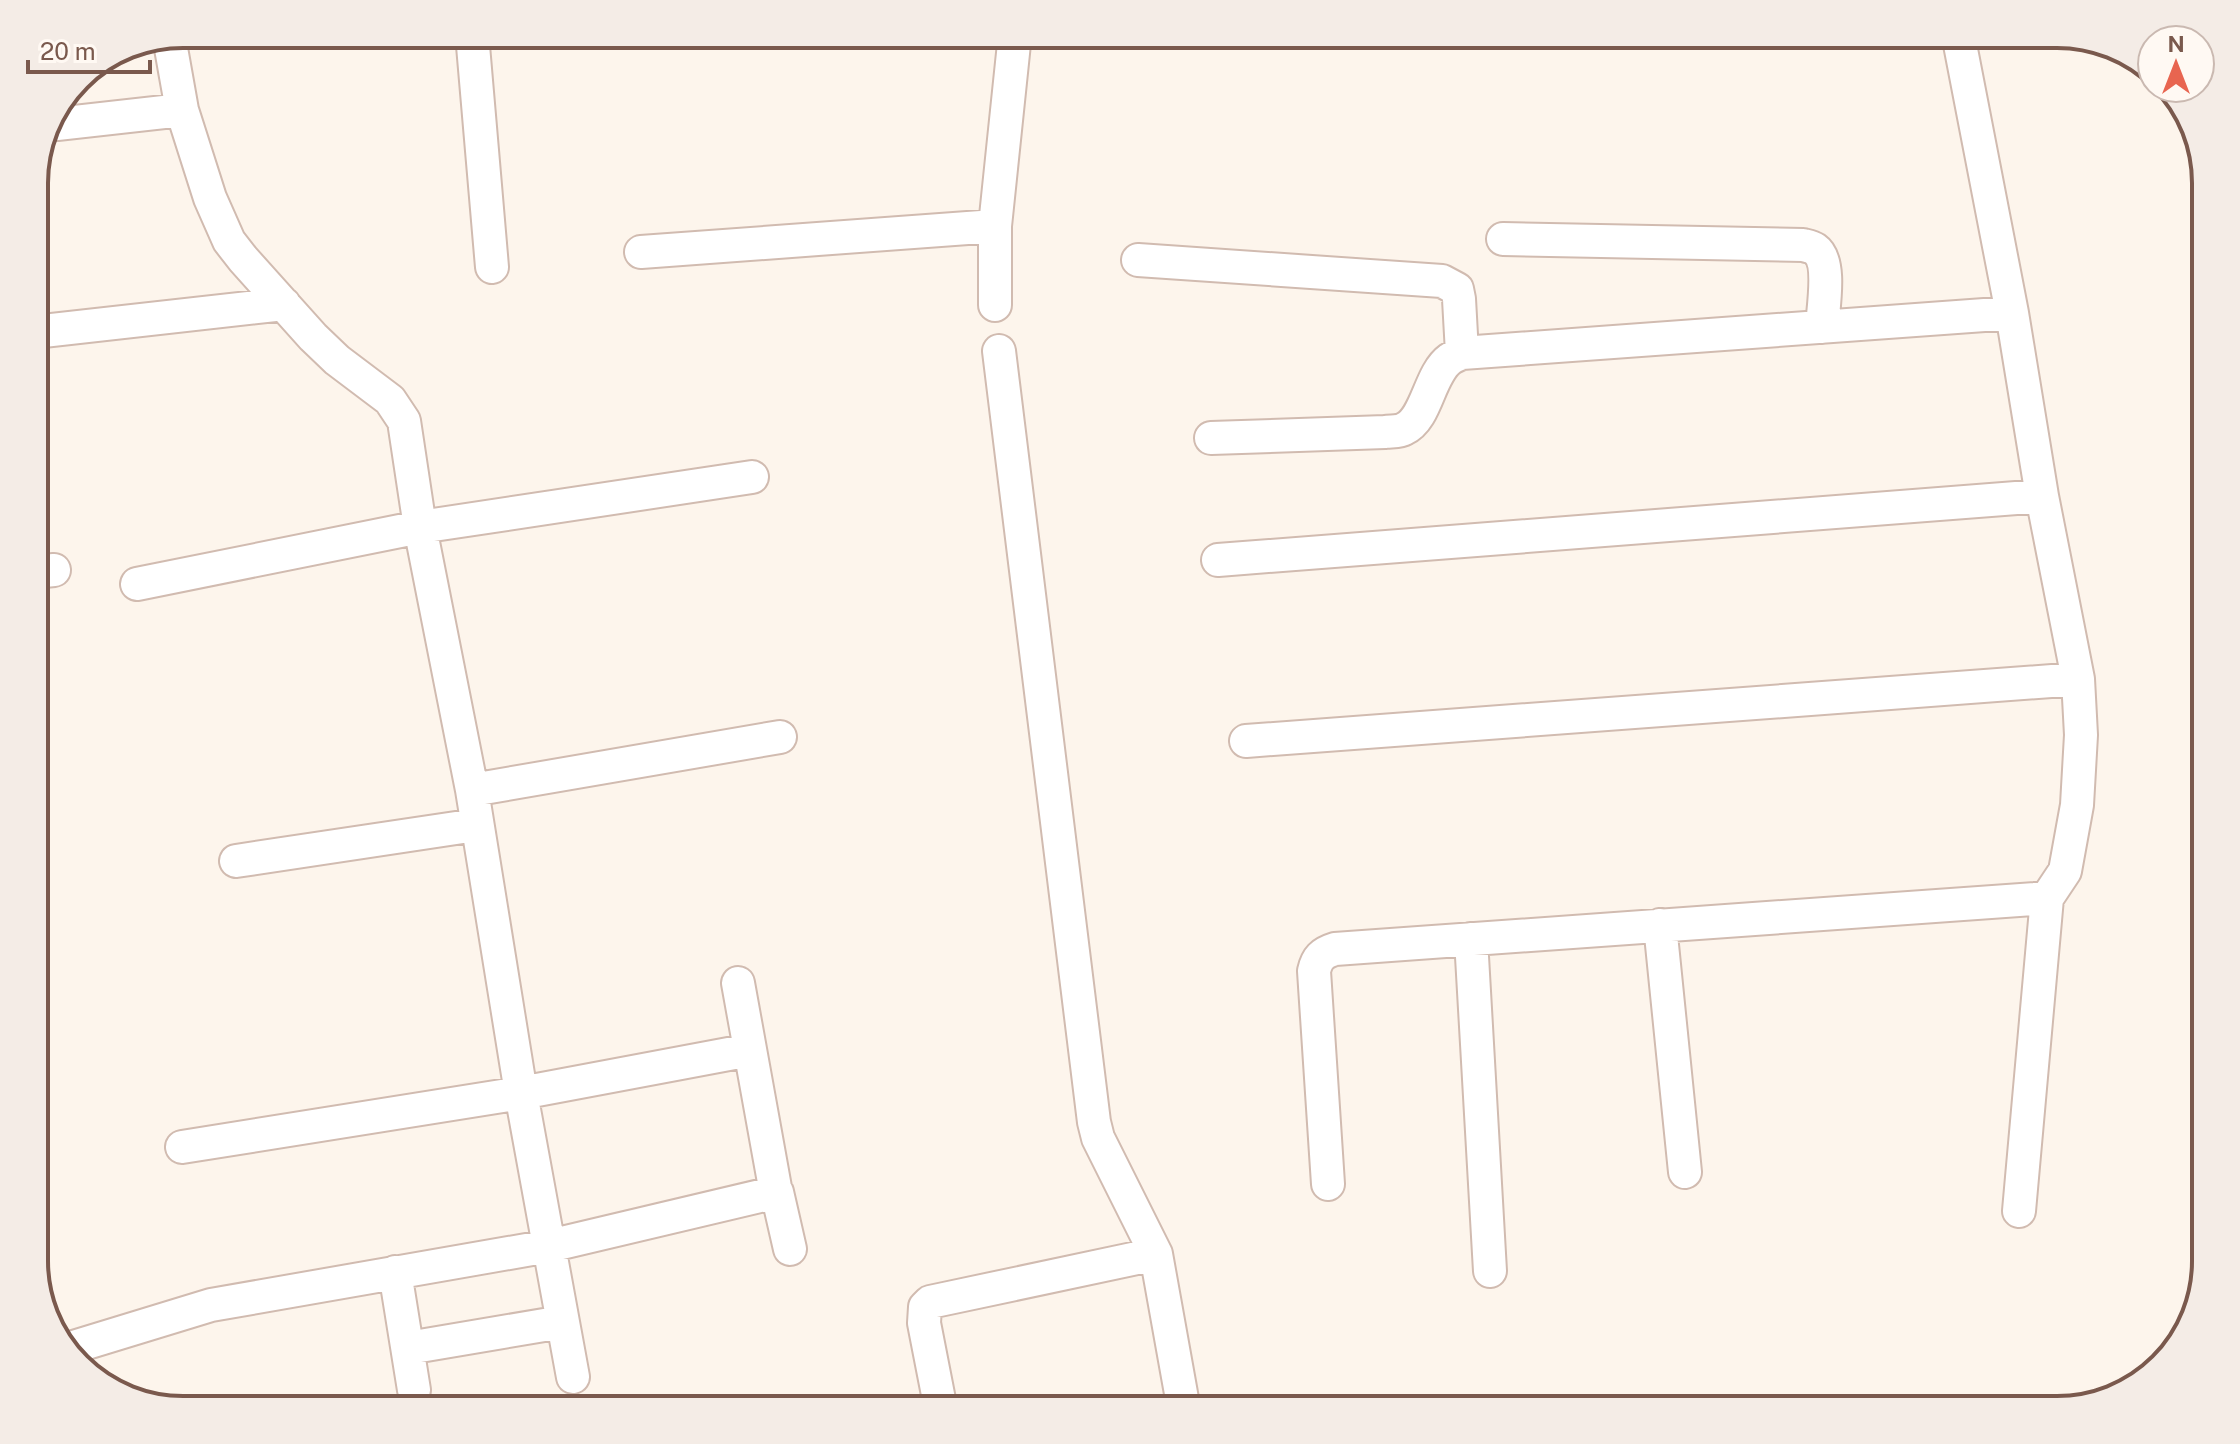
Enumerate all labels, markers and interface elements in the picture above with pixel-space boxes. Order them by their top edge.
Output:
scale bar [28,24,150,74]
north arrow [2136,24,2216,104]
text: N [2167,31,2185,57]
text: 20 m [40,37,96,65]

